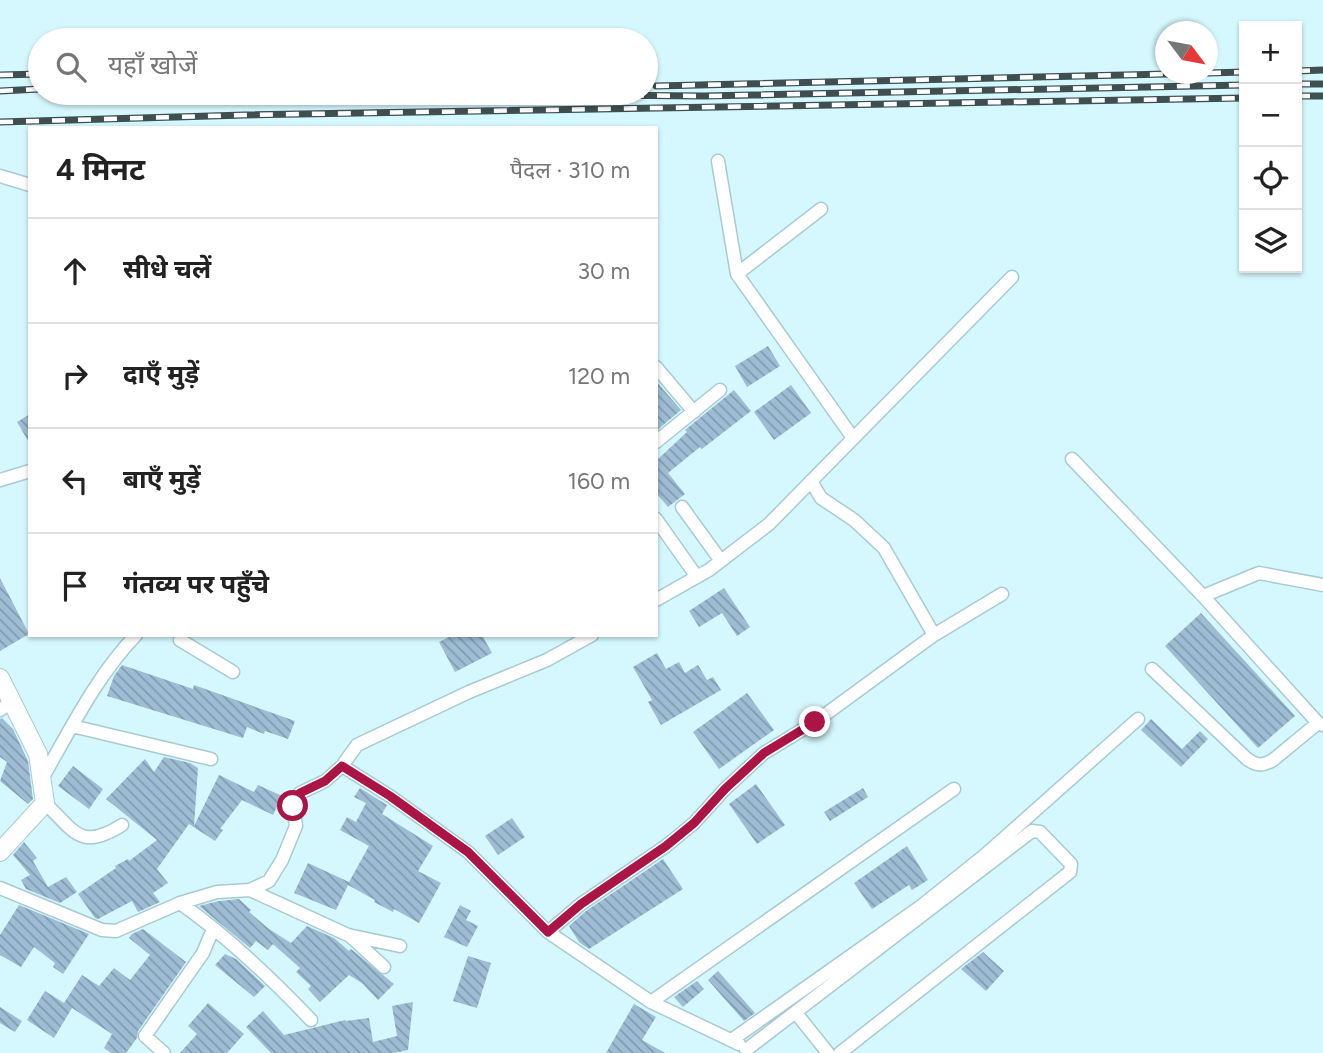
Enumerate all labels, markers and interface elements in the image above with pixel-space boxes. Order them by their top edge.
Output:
north arrow [1155,21,1218,84]
map controls [1239,21,1302,273]
button: + [1239,21,1302,84]
search box [28,28,658,105]
icon: search [52,48,90,86]
text: यहाँ खोजें [108,49,197,81]
button: − [1239,84,1302,147]
button: locate [1239,147,1302,210]
text: 4 मिनट [56,151,145,188]
text: पैदल · 310 m [510,156,630,184]
button: layers [1239,210,1302,273]
icon: ahead [56,252,94,290]
text: सीधे चलें [123,253,211,285]
text: 30 m [577,257,630,285]
icon: right [56,357,94,395]
text: दाएँ मुड़ें [123,358,199,390]
text: 120 m [568,362,630,390]
icon: left [56,462,94,500]
text: बाएँ मुड़ें [123,463,200,495]
text: 160 m [567,467,630,495]
icon: arrive [56,567,94,605]
text: गंतव्य पर पहुँचे [123,568,269,600]
route end [799,706,830,737]
route start [277,790,308,821]

